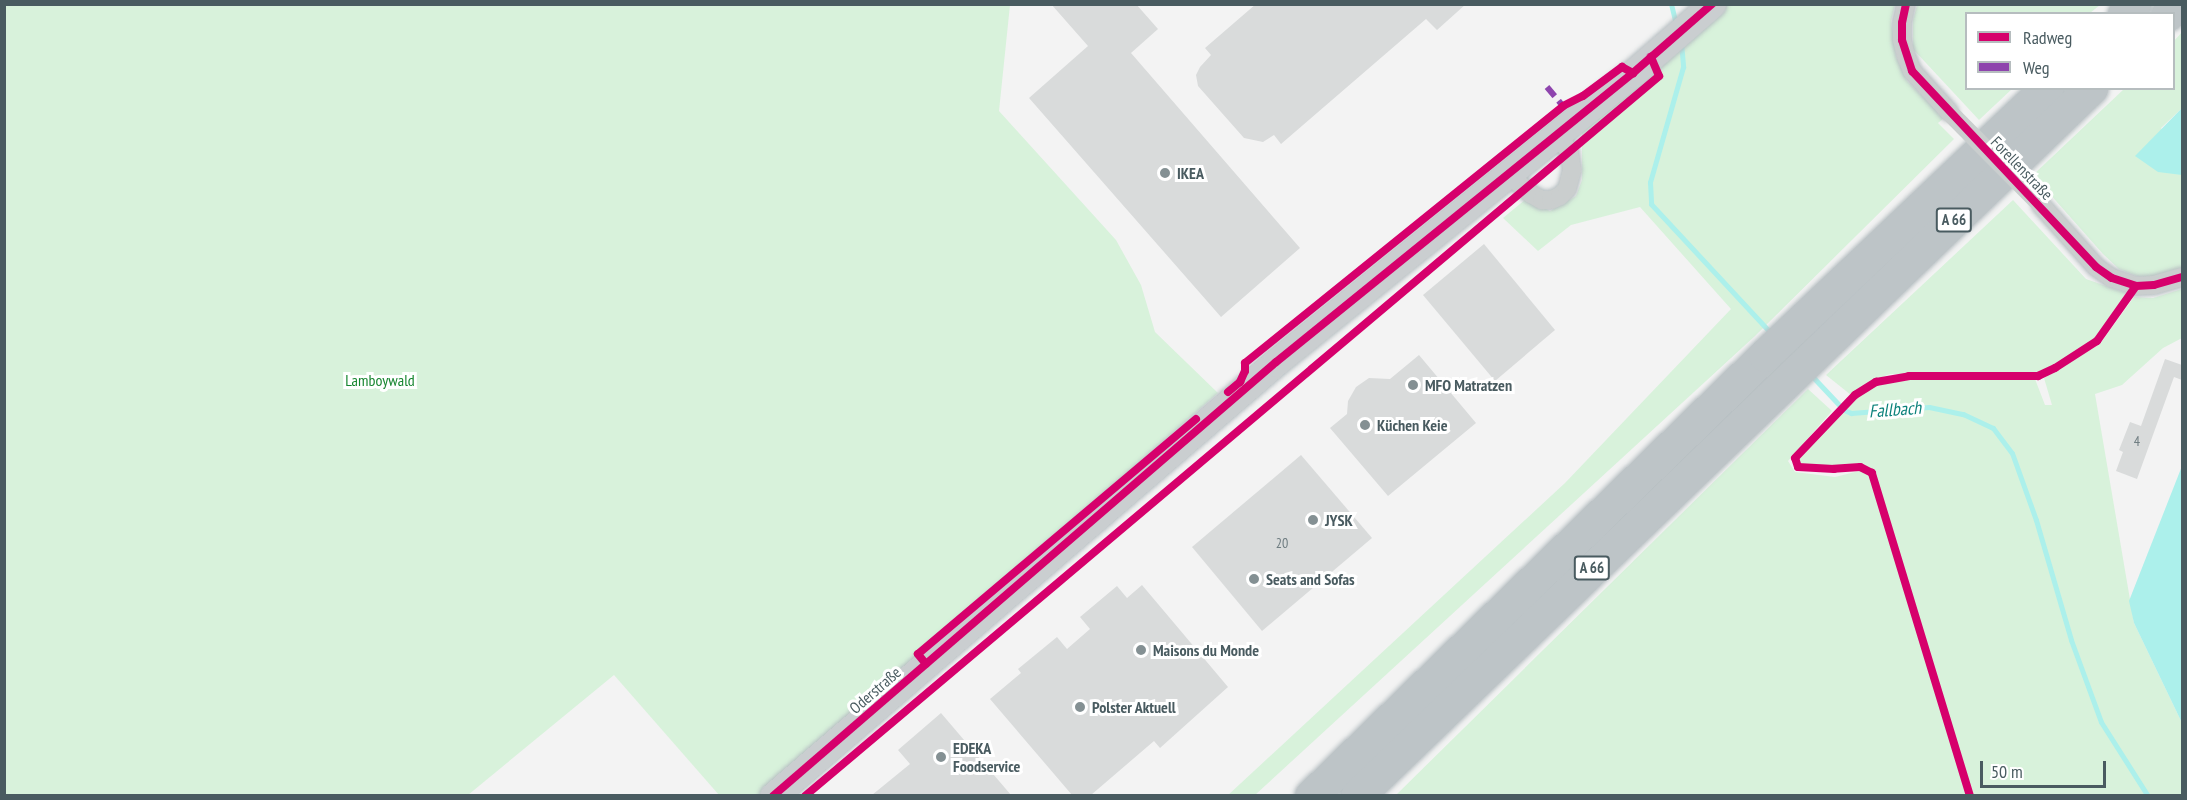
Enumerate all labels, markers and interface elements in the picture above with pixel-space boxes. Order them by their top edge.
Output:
legend [1965,12,2175,90]
text: Radweg [2023,26,2072,49]
text: Weg [2023,56,2050,79]
street label: Forellenstraße [1987,132,2057,204]
place label: IKEA [1177,163,1204,183]
marker: IKEA [1158,166,1172,180]
road number: A 66 [1934,208,1974,232]
park label: Lamboywald [345,370,415,390]
place label: MFO Matratzen [1425,375,1512,395]
marker: MFO Matratzen [1406,378,1420,392]
water label: Fallbach [1868,397,1922,423]
place label: Küchen Keie [1377,415,1447,435]
marker: Küchen Keie [1358,418,1372,432]
house number: 4 [2134,433,2140,449]
place label: JYSK [1325,510,1353,530]
marker: JYSK [1306,513,1320,527]
house number: 20 [1276,535,1288,551]
road number: A 66 [1572,556,1612,580]
place label: Seats and Sofas [1266,569,1355,589]
marker: Seats and Sofas [1247,572,1261,586]
place label: Maisons du Monde [1153,640,1259,660]
marker: Maisons du Monde [1134,643,1148,657]
street label: Oderstraße [845,663,905,717]
place label: Polster Aktuell [1092,697,1176,717]
marker: Polster Aktuell [1073,700,1087,714]
place label: EDEKA Foodservice [953,738,1020,776]
scale bar [1983,749,2109,787]
marker: EDEKA Foodservice [934,750,948,764]
text: 50 m [1991,760,2023,783]

